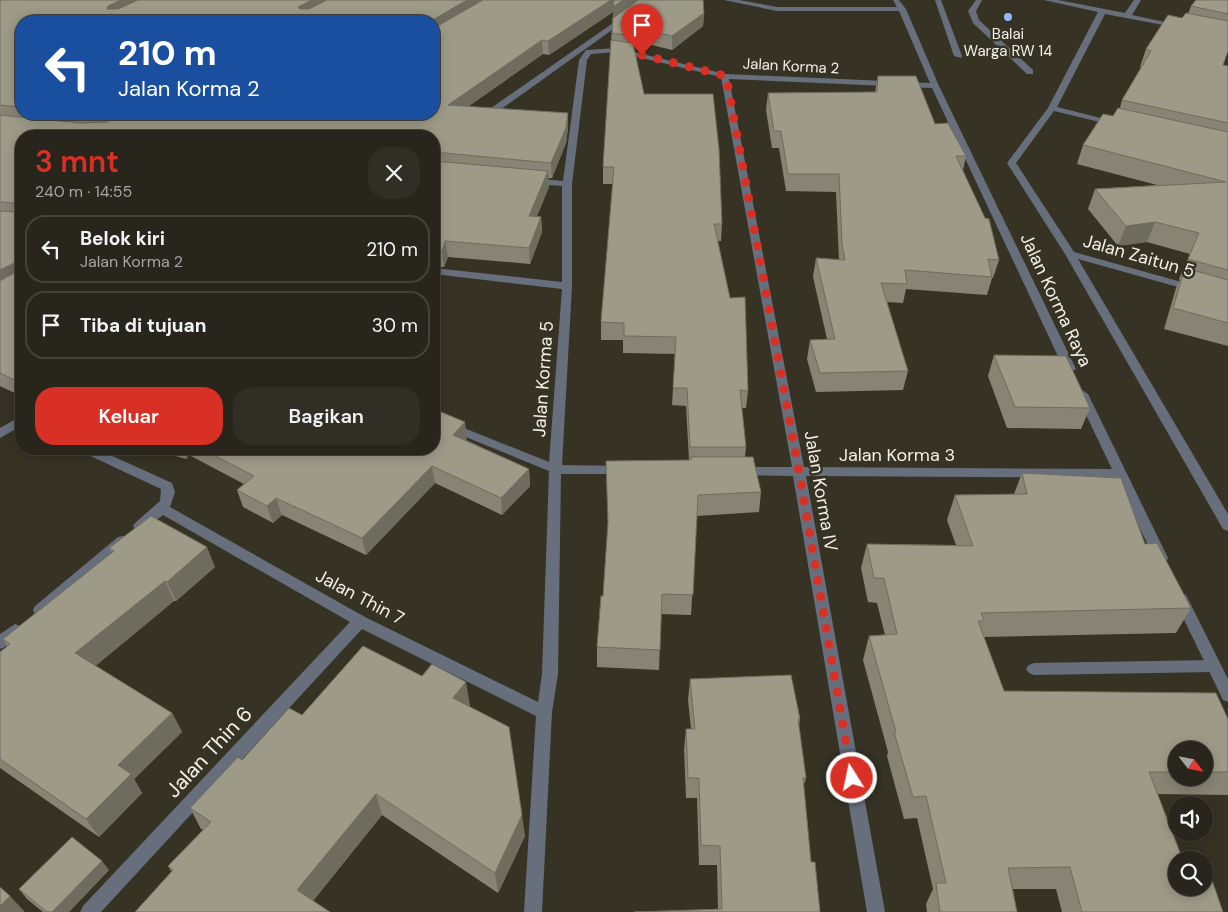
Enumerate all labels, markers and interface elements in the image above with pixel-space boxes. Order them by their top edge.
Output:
pin [621,4,663,55]
icon: arrive [628,11,656,39]
marker: Balai Warga RW 14 [1002,11,1014,23]
place label: Balai Warga RW 14 [964,24,1052,61]
text: 210 m [118,30,217,76]
icon: left [35,35,100,100]
street label: Jalan Korma 2 [742,53,840,79]
text: Jalan Korma 2 [118,74,260,103]
text: 3 mnt [35,142,119,181]
button: close [368,147,420,199]
text: 240 m · 14:55 [35,181,132,202]
text: Belok kiri [80,226,165,251]
street label: Jalan Korma Raya [1015,229,1097,371]
street label: Jalan Zaitun 5 [1080,229,1198,283]
icon: left [37,235,65,263]
text: 210 m [366,237,418,262]
text: Jalan Korma 2 [80,251,183,272]
icon: arrive [37,311,65,339]
text: Tiba di tujuan [80,313,206,338]
text: 30 m [372,313,418,338]
street label: Jalan Korma 5 [527,320,559,438]
button: Keluar [35,387,223,445]
button: Bagikan [233,387,420,445]
street label: Jalan Korma IV [799,429,843,553]
street label: Jalan Korma 3 [839,443,955,467]
street label: Jalan Thin 7 [311,564,409,630]
street label: Jalan Thin 6 [159,700,259,804]
north arrow [1168,741,1212,786]
map controls [1168,741,1213,896]
position arrow [825,751,877,803]
button: sound [1168,796,1213,841]
button: search [1168,851,1213,896]

